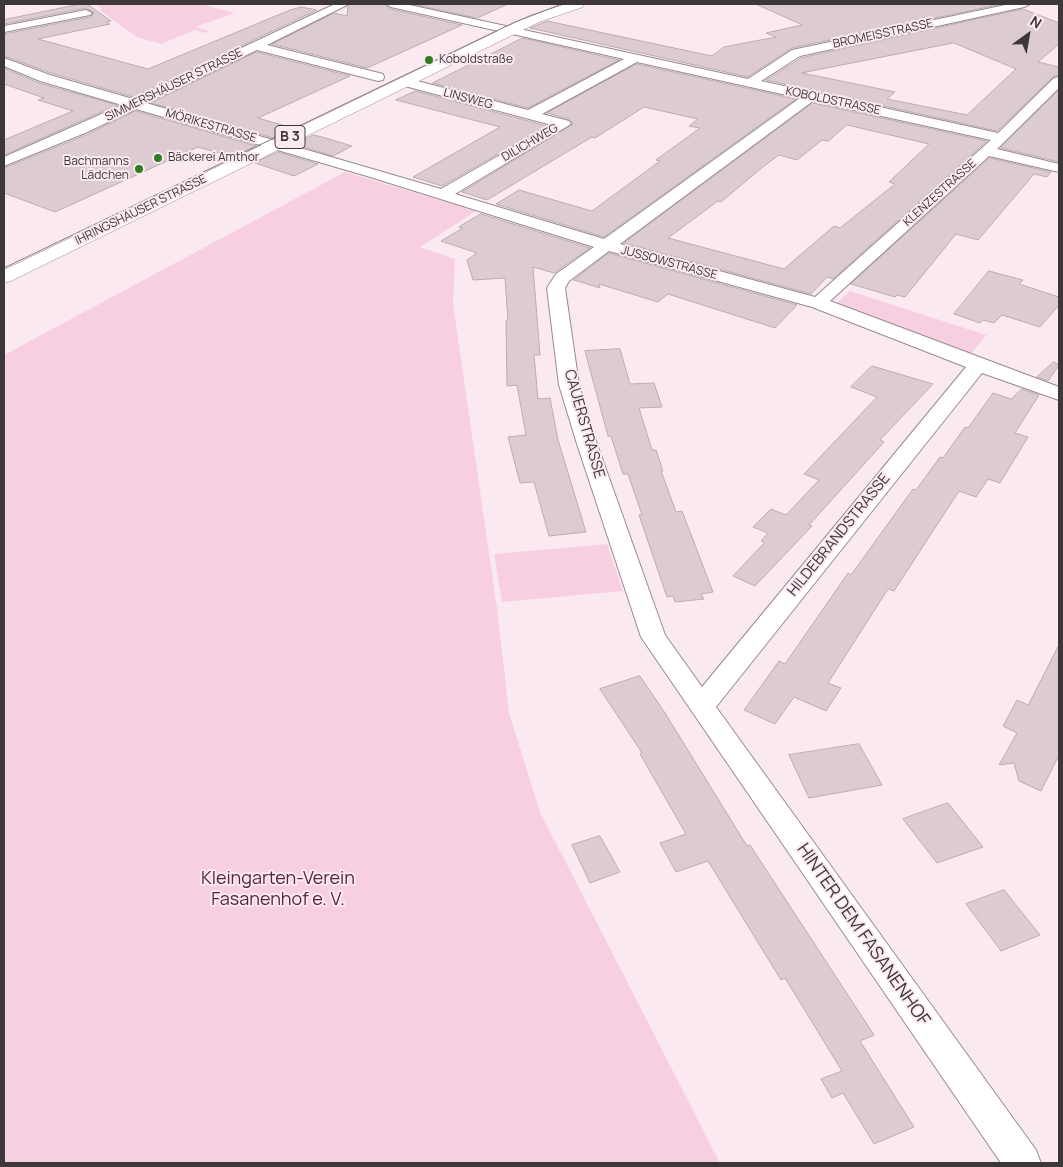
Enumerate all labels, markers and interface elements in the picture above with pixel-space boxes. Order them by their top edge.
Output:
north arrow [1003,10,1053,60]
text: N [1027,11,1046,33]
street label: BROMEISSTRASSE [832,16,934,52]
street label: SIMMERSHÄUSER STRASSE [103,45,245,125]
place label: Koboldstraße [439,53,513,67]
marker: Koboldstraße [423,54,435,66]
street label: KOBOLDSTRASSE [784,84,882,118]
street label: LINSWEG [442,86,494,112]
street label: MÖRIKESTRASSE [164,106,258,146]
street label: DILICHWEG [499,121,561,165]
road number: B 3 [275,125,305,148]
place label: Bäckerei Amthor [168,151,259,165]
marker: Bäckerei Amthor [152,152,164,164]
place label: Bachmanns Lädchen [64,155,129,183]
street label: KLENZESTRASSE [900,156,980,230]
marker: Bachmanns Lädchen [133,163,145,175]
street label: IHRINGSHÄUSER STRASSE [73,172,209,248]
street label: JUSSOWSTRASSE [619,243,719,283]
street label: CAUERSTRASSE [560,368,608,480]
street label: HILDEBRANDSTRASSE [784,470,894,600]
street label: HINTER DEM FASANENHOF [792,840,934,1030]
park label: Kleingarten-Verein Fasanenhof e. V. [201,868,355,911]

